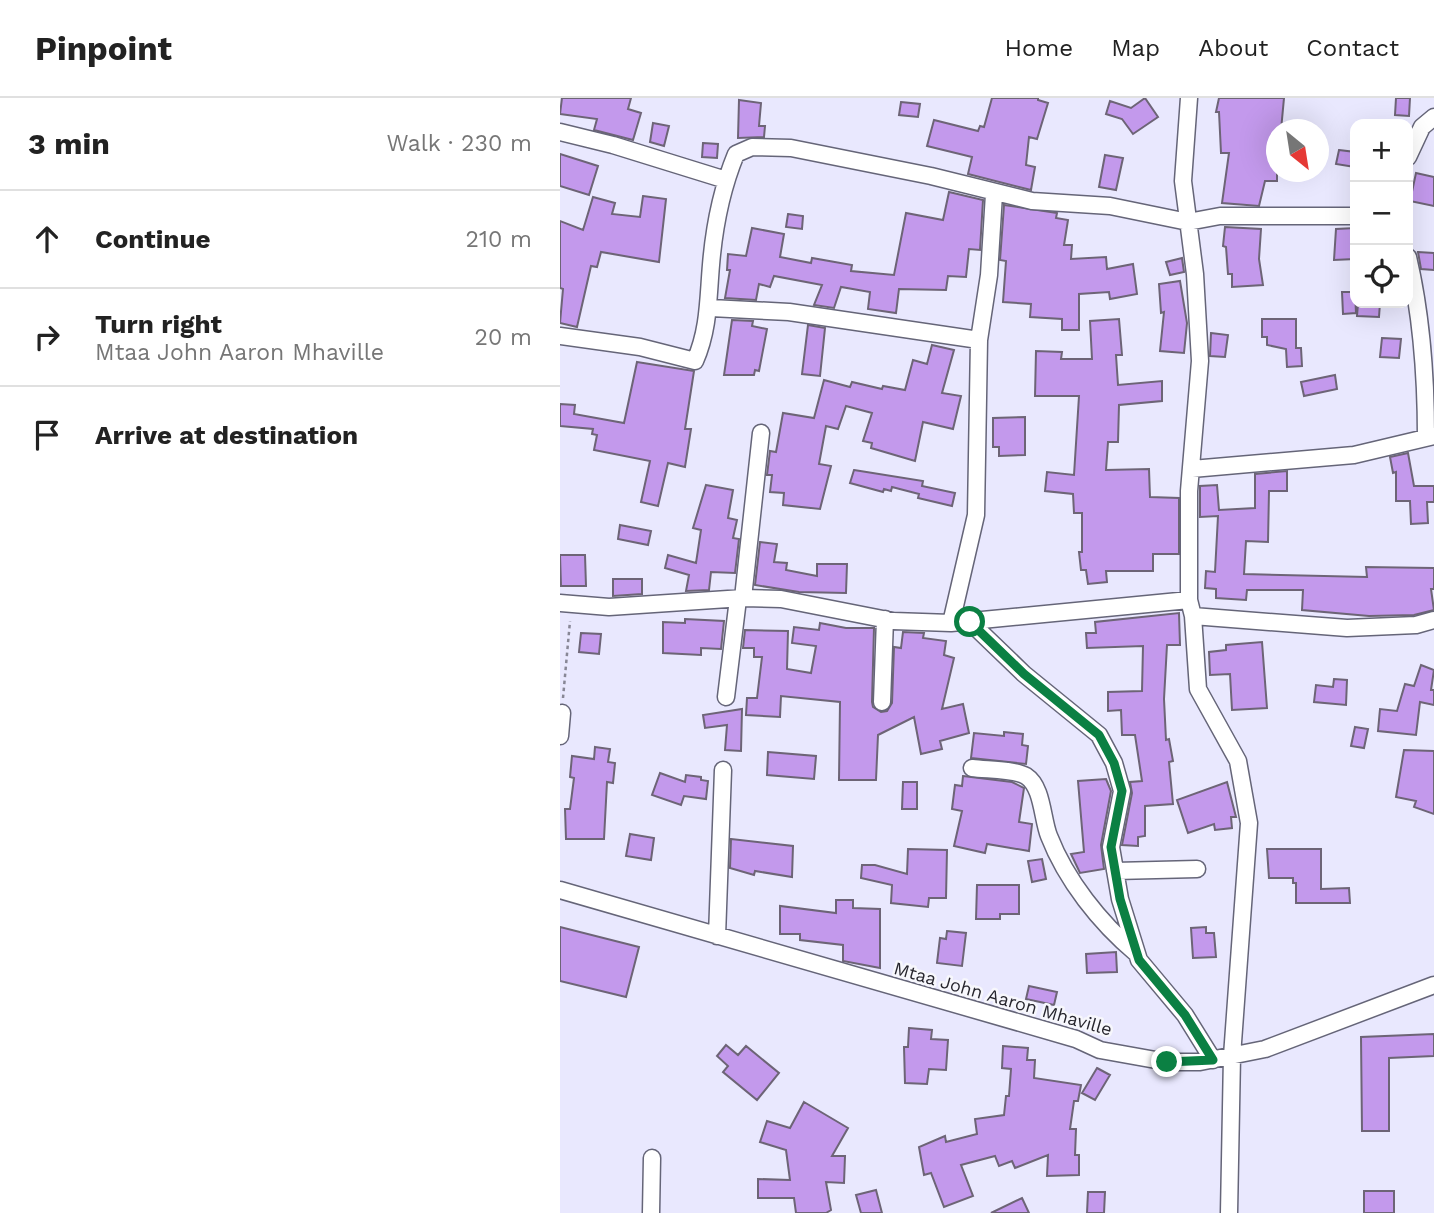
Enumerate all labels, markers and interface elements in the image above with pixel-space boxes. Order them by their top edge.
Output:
text: Pinpoint [35,29,172,68]
text: Home [1005,34,1073,62]
text: Map [1111,34,1160,62]
text: About [1198,34,1268,62]
text: Contact [1306,34,1399,62]
north arrow [1266,119,1329,182]
map controls [1350,119,1413,308]
button: + [1350,119,1413,182]
text: 3 min [28,126,110,161]
text: Walk · 230 m [386,130,532,157]
button: − [1350,182,1413,245]
icon: ahead [28,220,66,258]
text: Continue [95,224,211,254]
text: 210 m [466,226,532,253]
button: locate [1350,245,1413,308]
text: Turn right [95,309,222,339]
icon: right [28,318,66,356]
text: 20 m [475,324,532,351]
text: Mtaa John Aaron Mhaville [95,339,384,366]
icon: arrive [28,416,66,454]
text: Arrive at destination [95,420,358,450]
route start [954,606,985,637]
street label: Mtaa John Aaron Mhaville [892,957,1115,1040]
route end [1151,1046,1182,1077]

